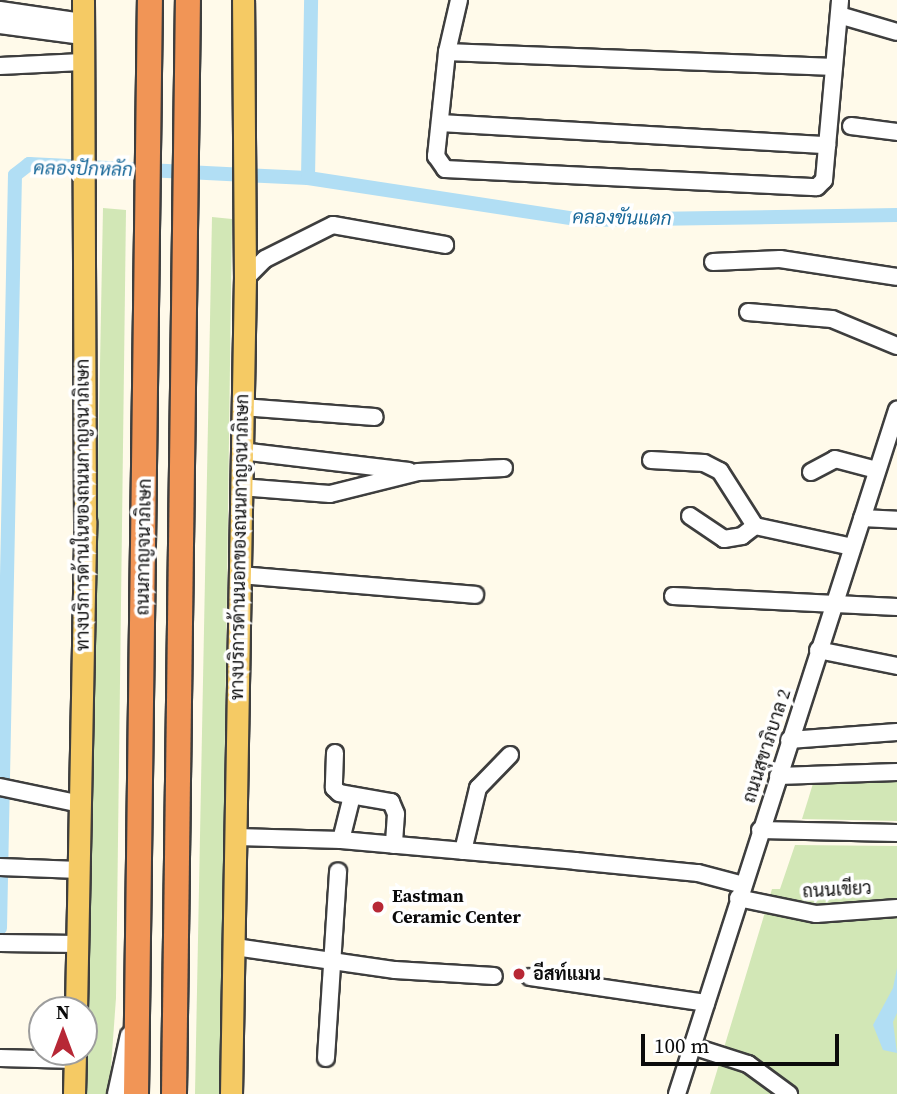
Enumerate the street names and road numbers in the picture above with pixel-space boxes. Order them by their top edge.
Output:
street label: ทางบริการด้านในของถนนกาญจนาภิเษก [72,359,94,651]
street label: ทางบริการด้านนอกของถนนกาญจนาภิเษก [227,394,253,700]
street label: ถนนกาญจนาภิเษก [132,478,156,616]
street label: ถนนสุขาภิบาล 2 [738,686,796,806]
street label: ถนนเขียว [802,877,872,903]

